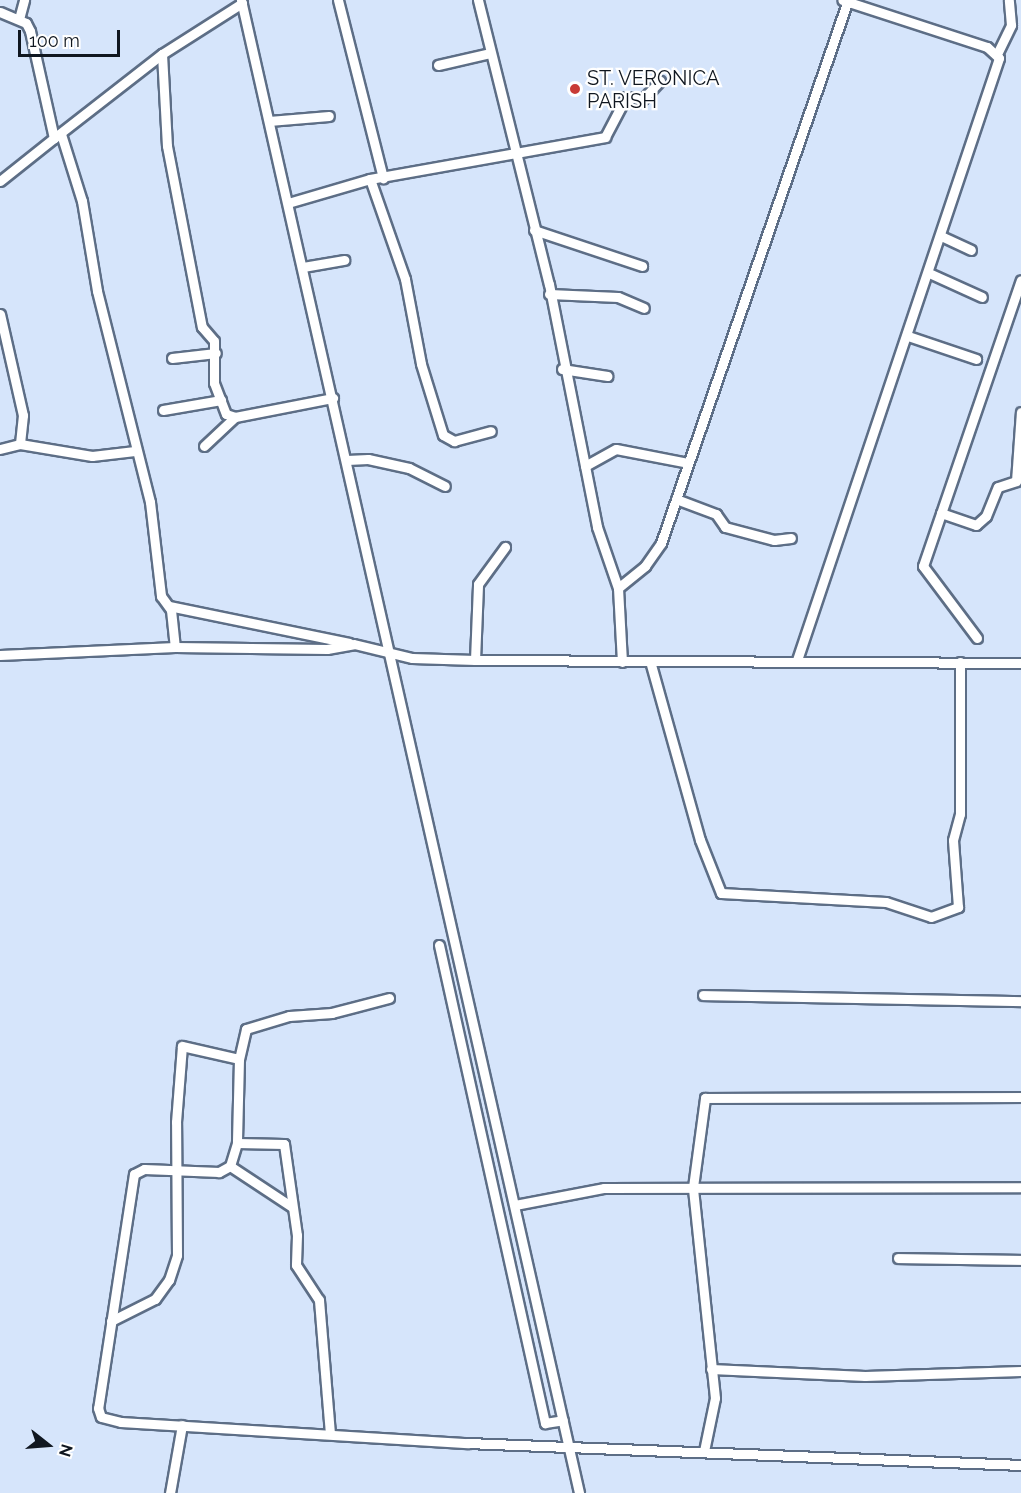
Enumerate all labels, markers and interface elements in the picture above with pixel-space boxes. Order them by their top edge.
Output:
scale bar [21,18,123,56]
text: 100 m [29,30,80,51]
place label: ST. VERONICA PARISH [587,66,720,113]
marker: ST. VERONICA PARISH [568,82,582,96]
north arrow [18,1415,78,1475]
text: N [55,1442,77,1459]

